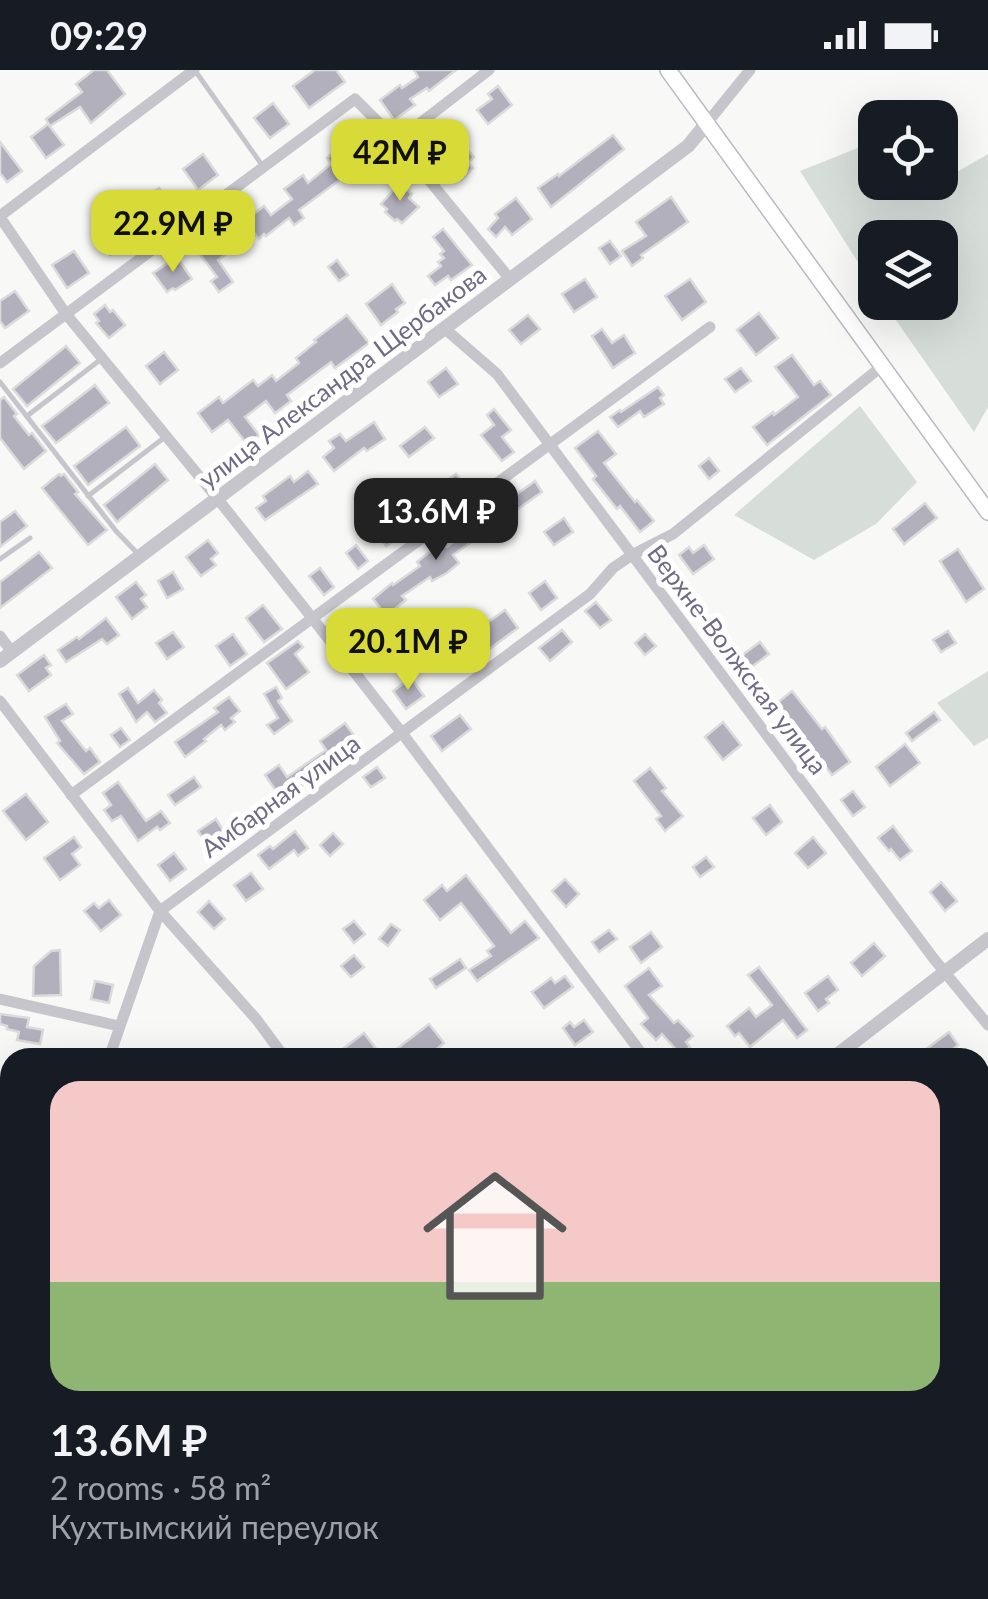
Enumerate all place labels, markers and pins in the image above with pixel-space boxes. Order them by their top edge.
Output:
pin: 42M ₽ [330,119,470,204]
pin: 22.9M ₽ [81,190,265,275]
pin: 13.6M ₽ [344,478,528,563]
pin: 20.1M ₽ [316,608,500,693]

